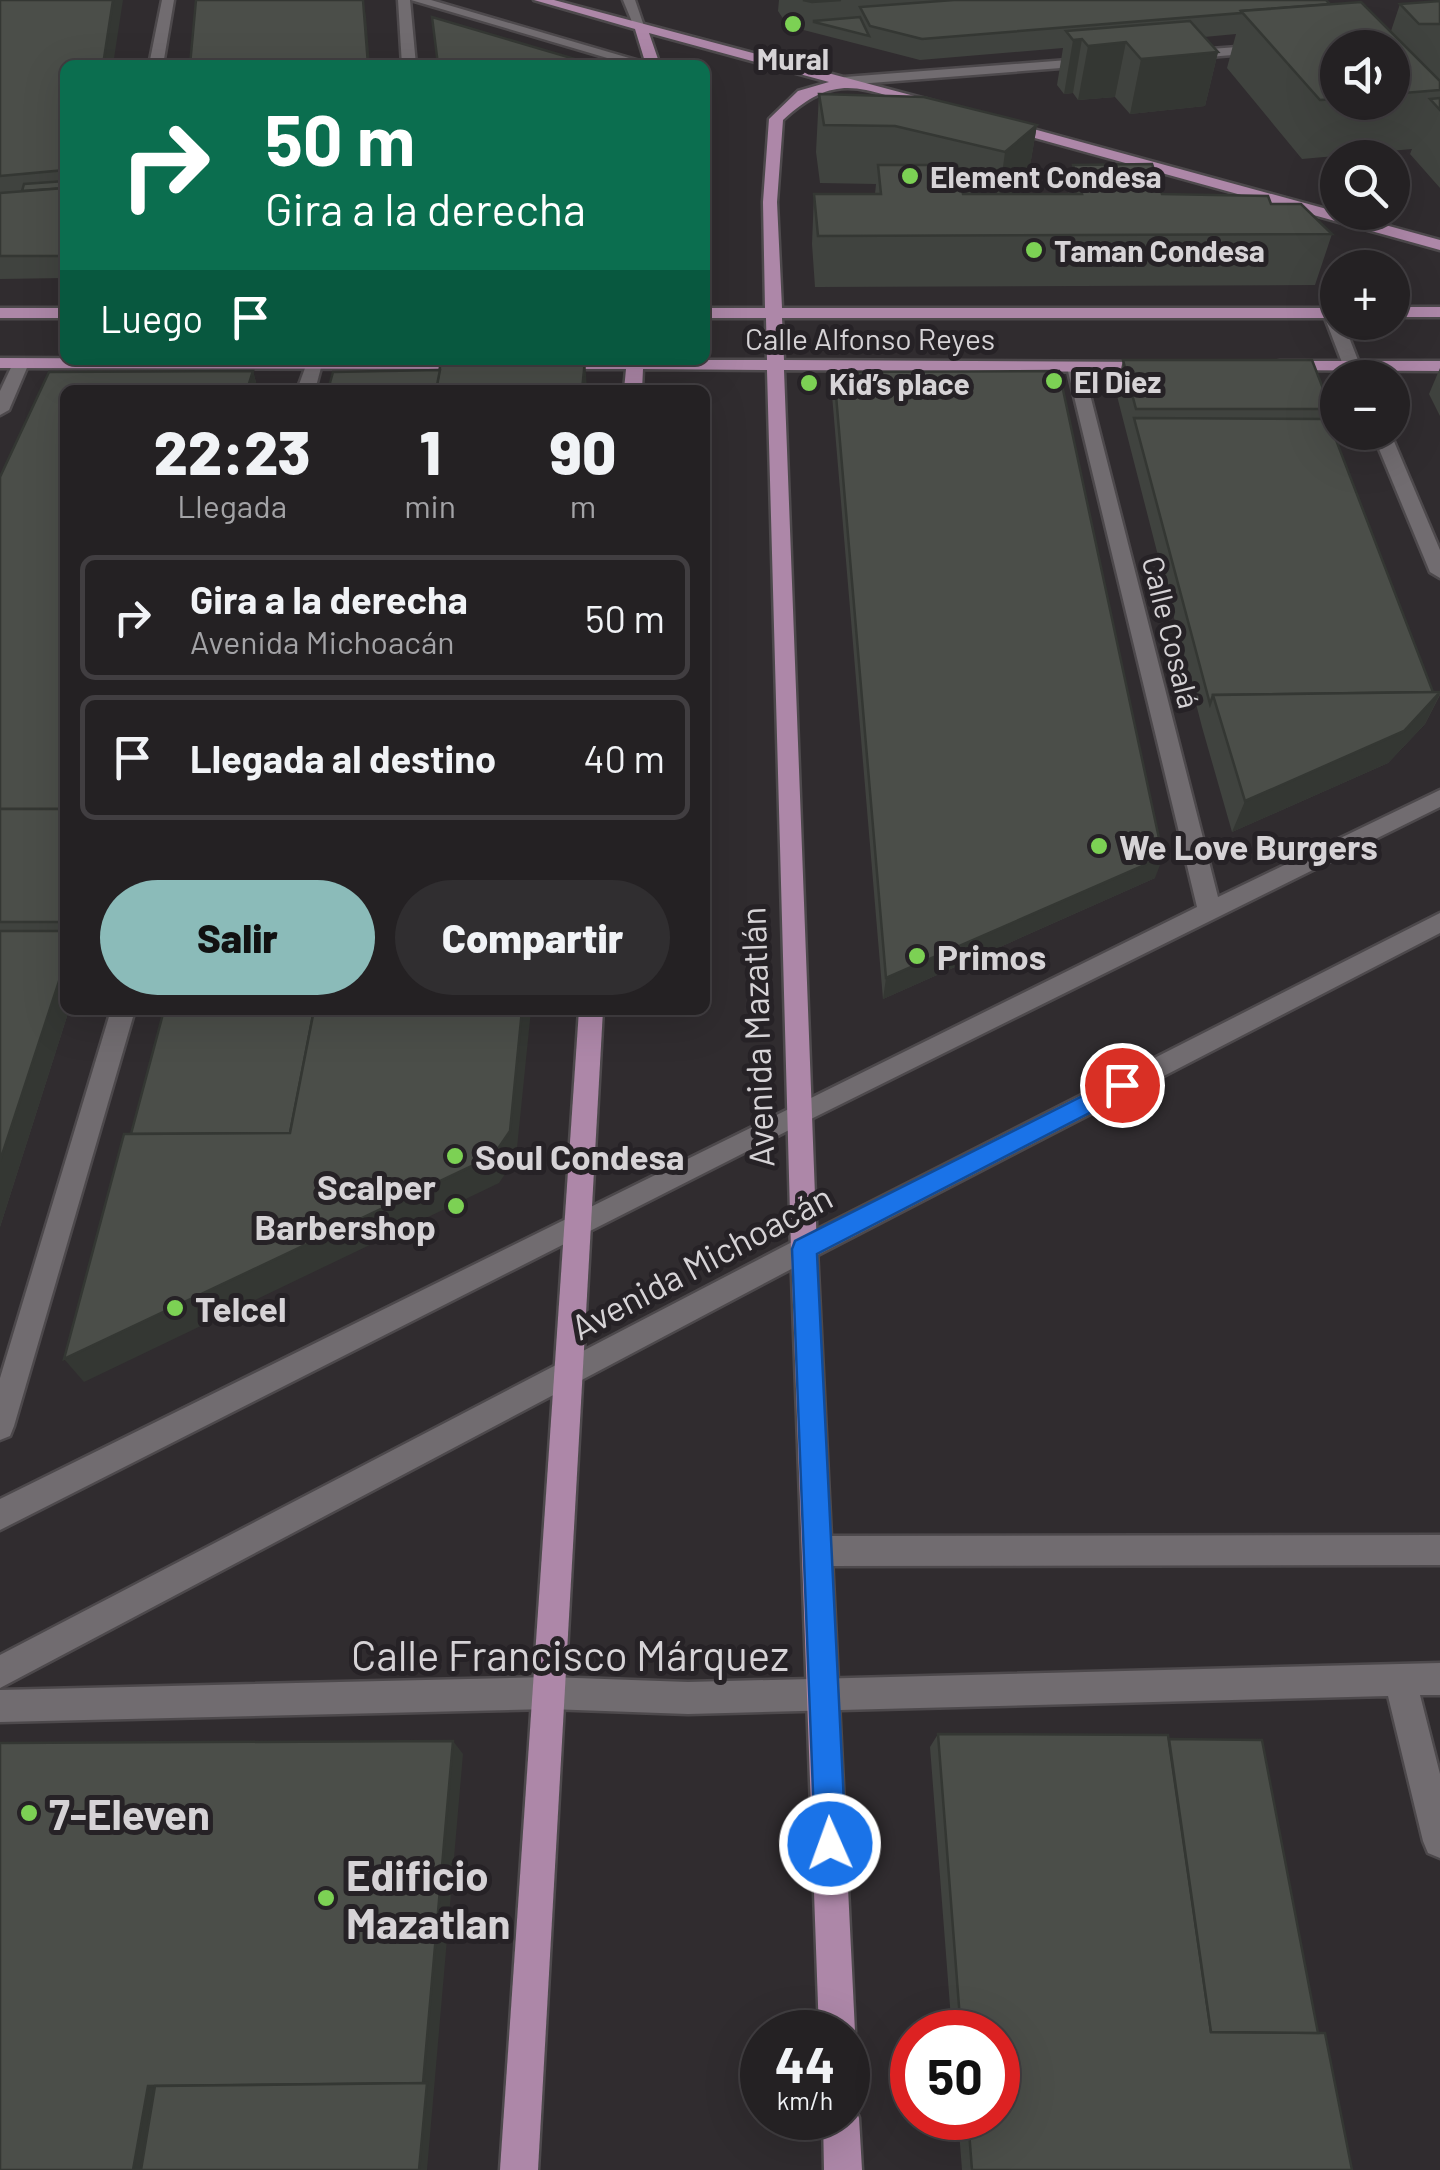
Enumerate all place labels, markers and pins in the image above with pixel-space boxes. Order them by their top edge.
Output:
marker: Mural [782,13,804,35]
place label: Mural [757,40,829,76]
place label: Element Condesa [930,158,1162,194]
marker: Element Condesa [899,165,921,187]
place label: Taman Condesa [1054,232,1265,268]
marker: Taman Condesa [1023,239,1045,261]
place label: El Diez [1074,363,1161,399]
place label: Kid’s place [829,365,970,401]
marker: El Diez [1043,370,1065,392]
marker: Kid’s place [798,372,820,394]
place label: We Love Burgers [1119,825,1378,867]
marker: We Love Burgers [1088,835,1110,857]
place label: Primos [937,935,1046,977]
marker: Primos [906,945,928,967]
pin [1080,1043,1165,1128]
place label: Soul Condesa [475,1135,684,1177]
marker: Soul Condesa [444,1145,466,1167]
place label: Scalper Barbershop [255,1165,437,1247]
marker: Scalper Barbershop [445,1195,467,1217]
place label: Telcel [195,1287,286,1329]
marker: Telcel [164,1297,186,1319]
place label: 7-Eleven [49,1788,210,1838]
marker: 7-Eleven [18,1802,40,1824]
place label: Edificio Mazatlan [346,1849,511,1947]
marker: Edificio Mazatlan [315,1887,337,1909]

